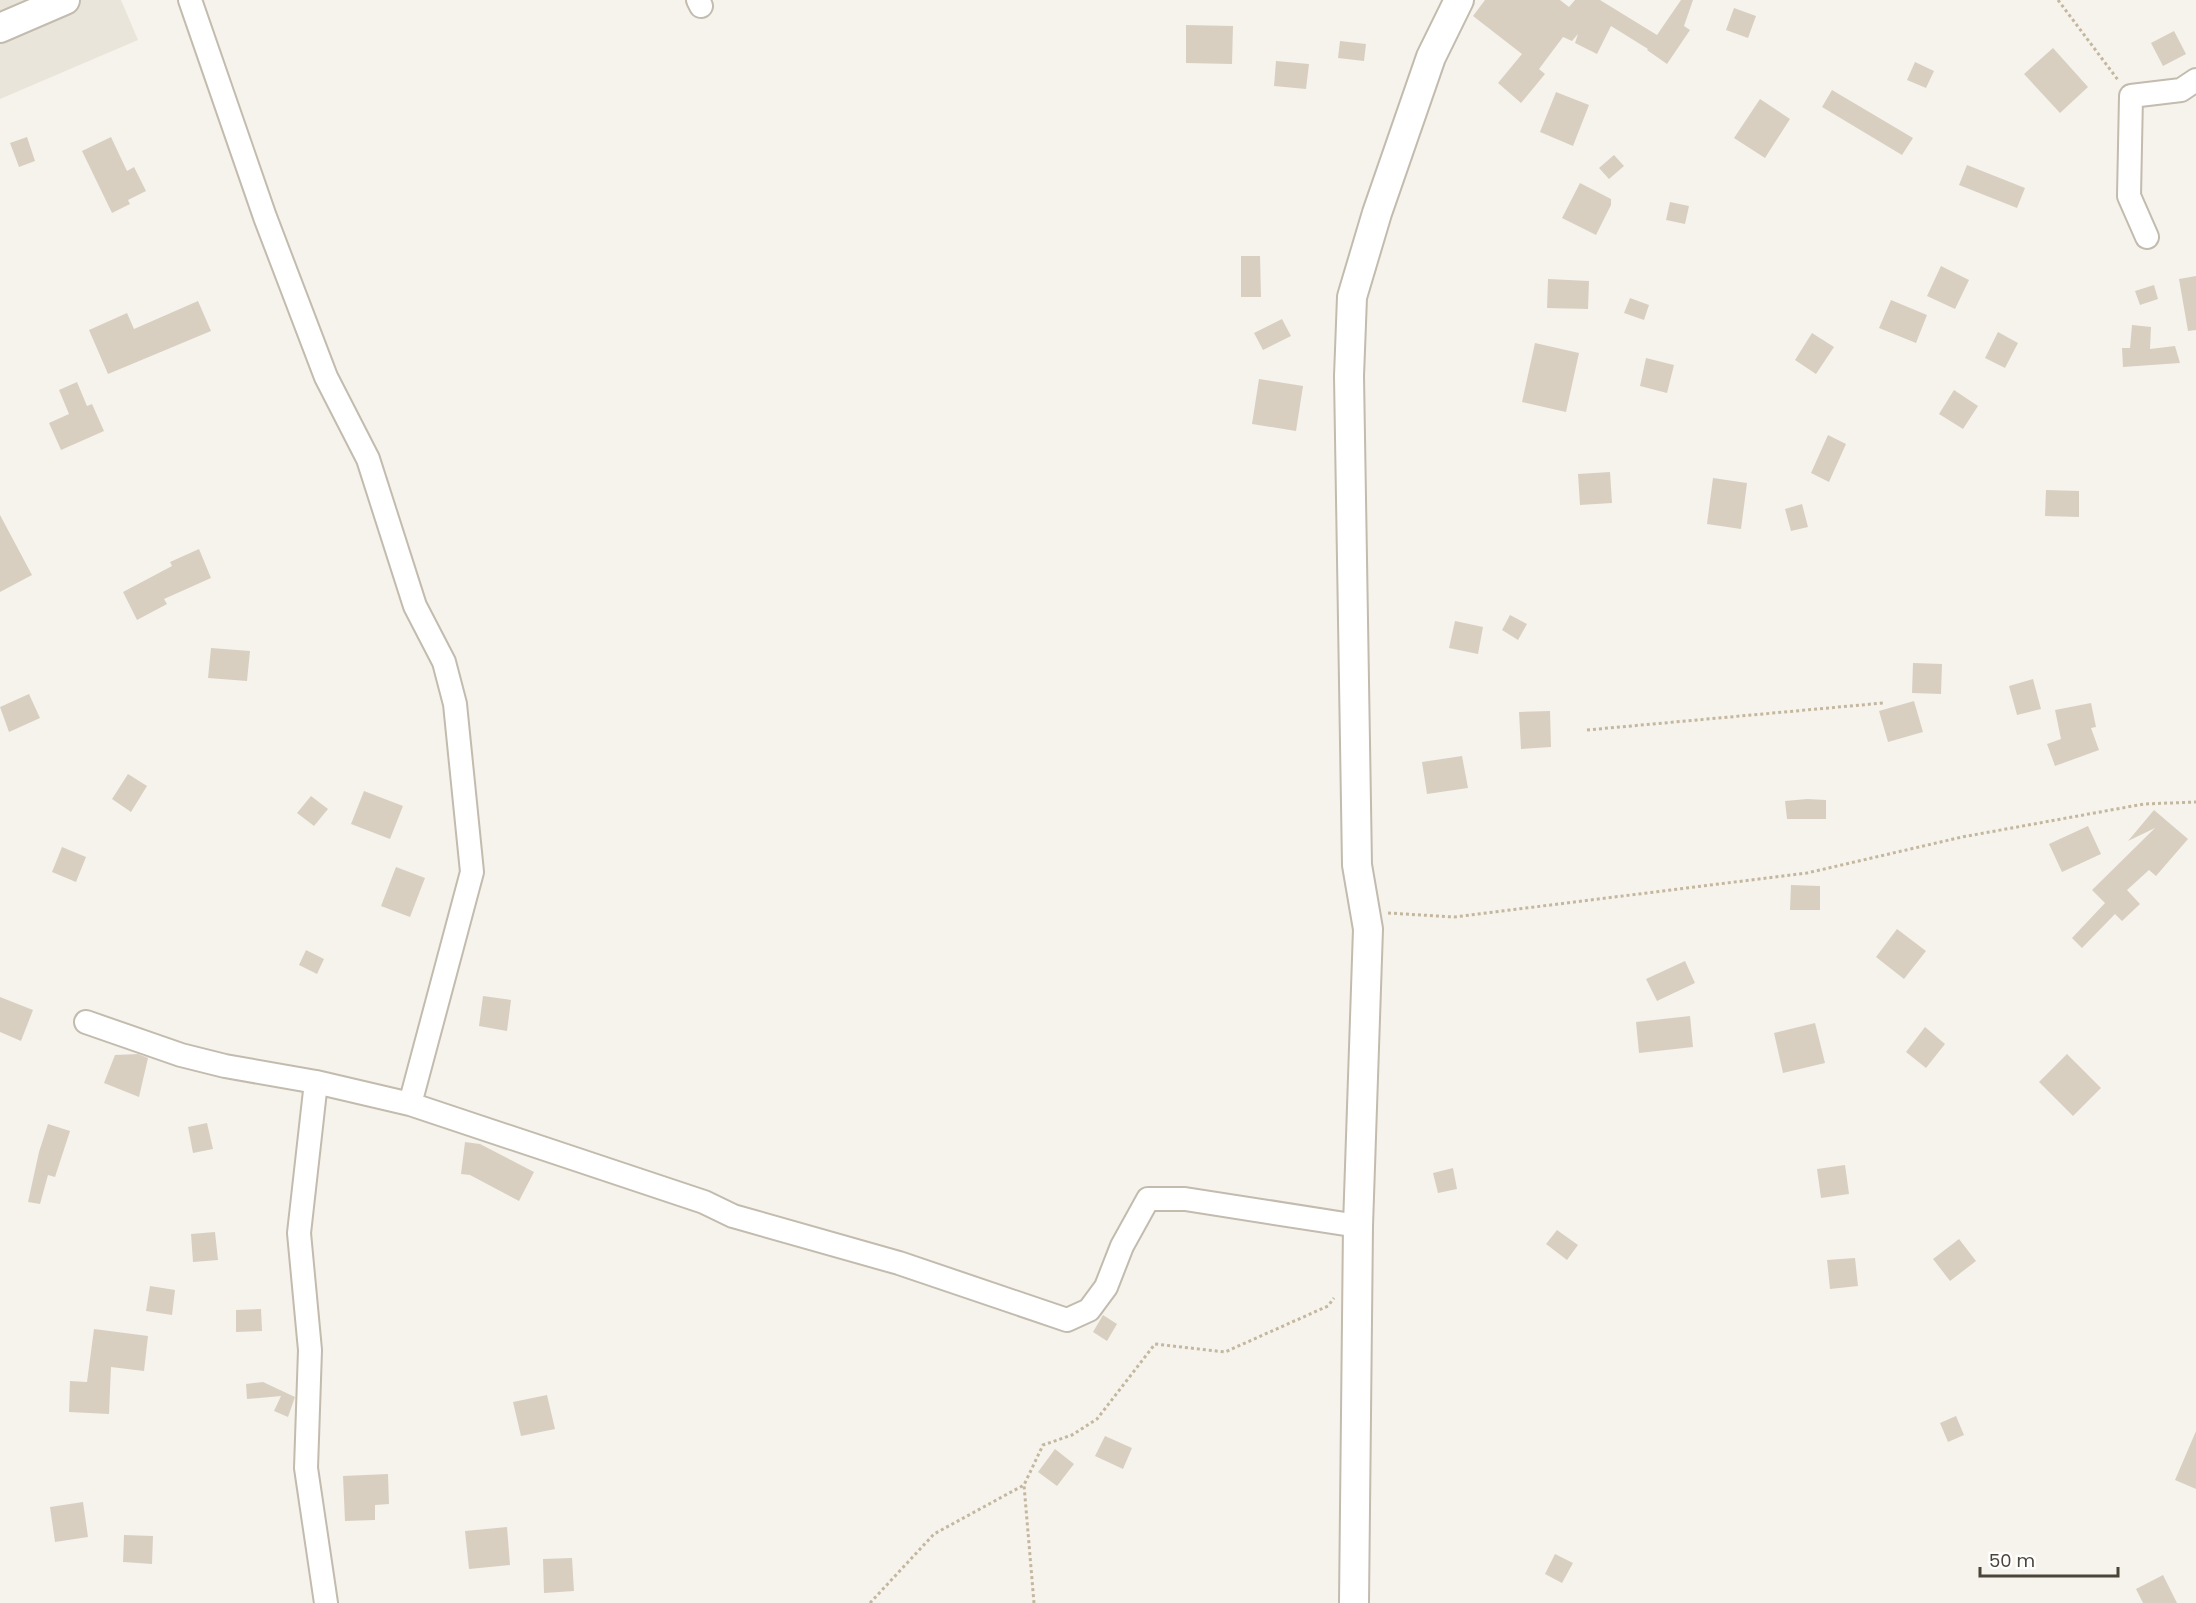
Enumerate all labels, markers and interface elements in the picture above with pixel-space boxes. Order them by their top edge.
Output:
scale bar [1980,1540,2118,1578]
text: 50 m [1989,1548,2035,1573]

